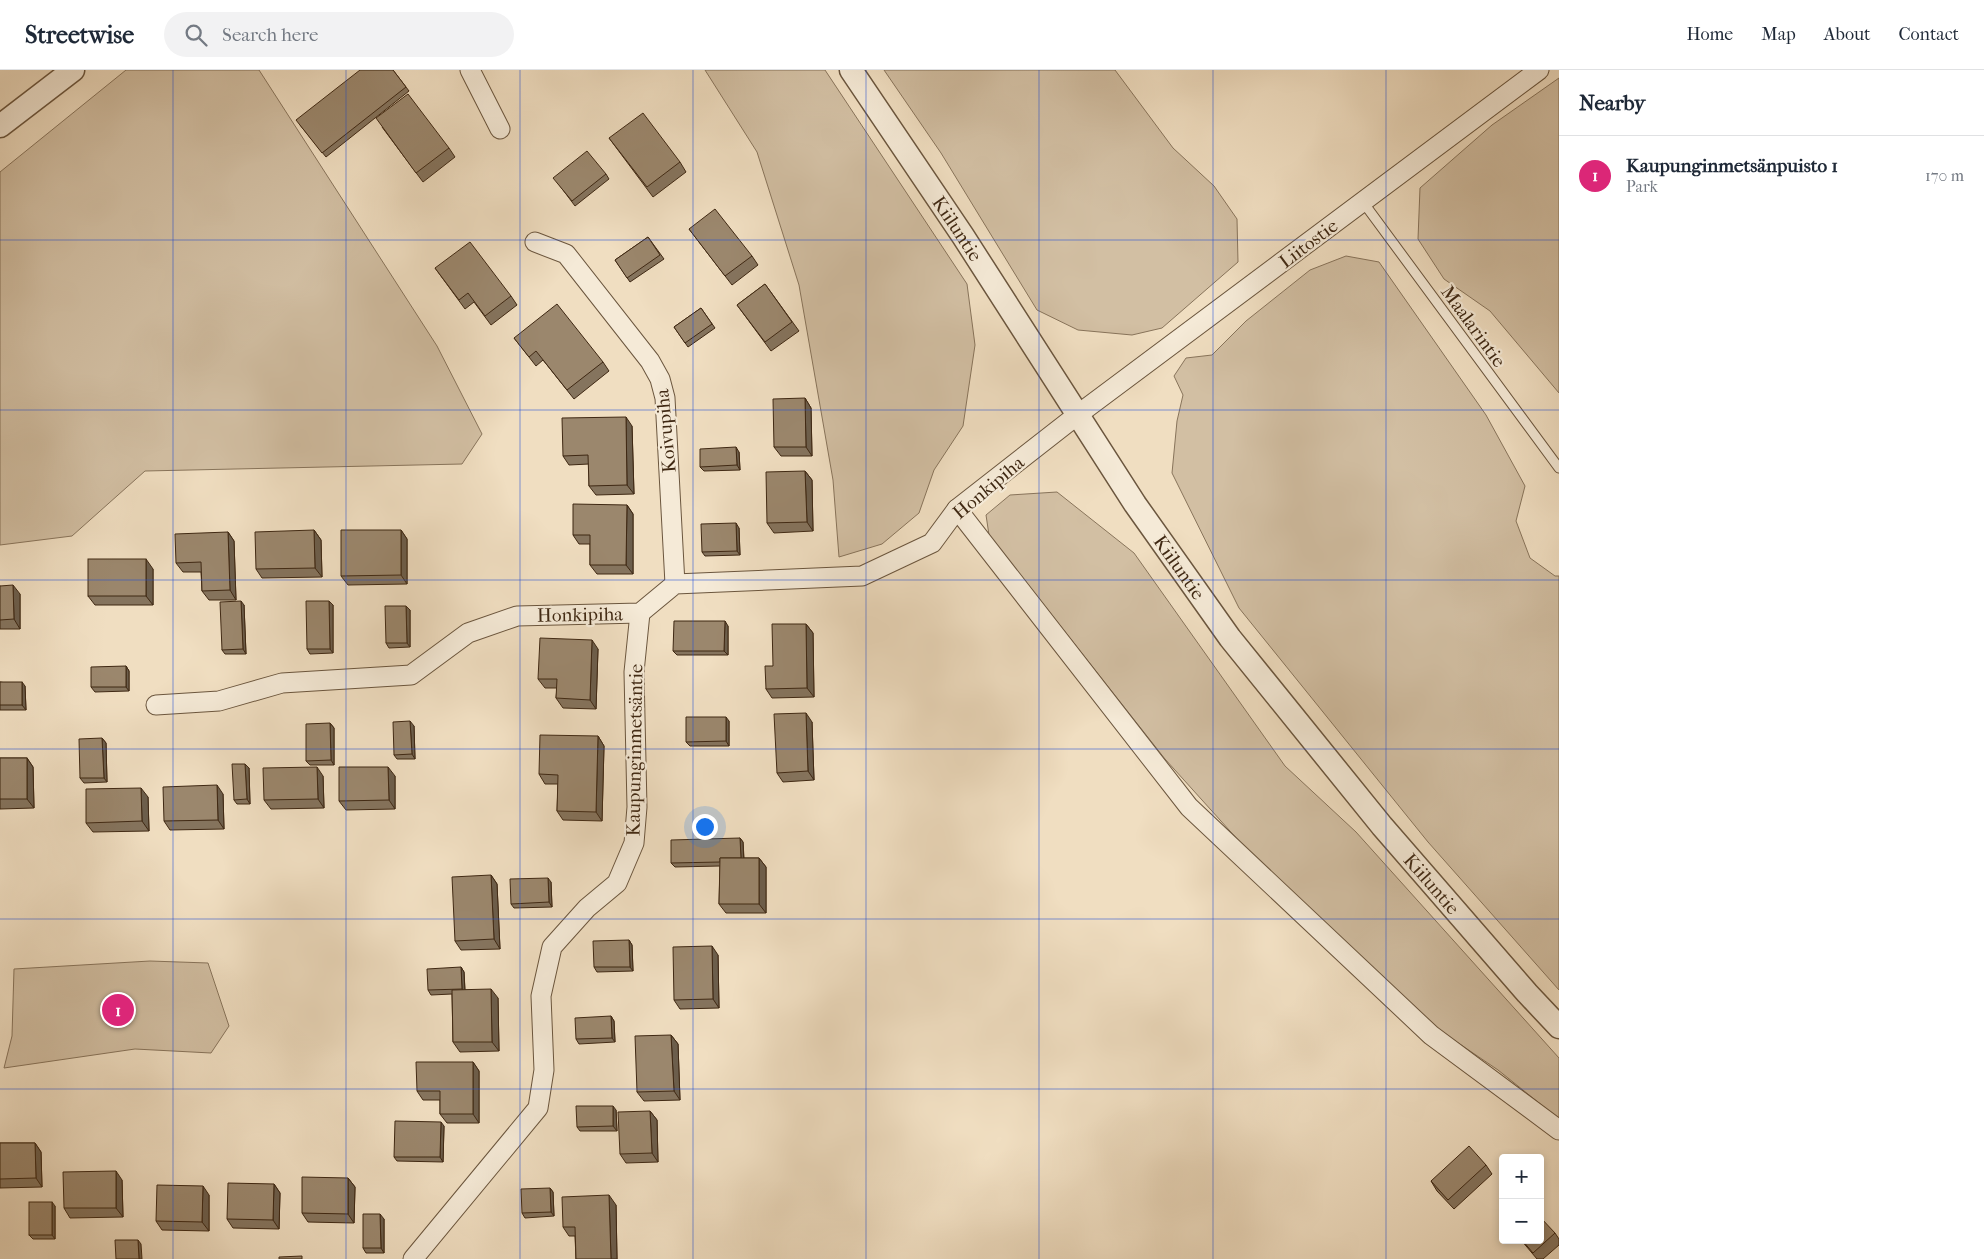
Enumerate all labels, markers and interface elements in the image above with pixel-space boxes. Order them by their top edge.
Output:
search box [164,12,514,57]
text: Streetwise [25,21,134,49]
icon: search [182,21,210,49]
text: Search here [222,24,318,46]
text: Home [1686,24,1733,45]
text: Map [1761,24,1796,45]
text: About [1824,24,1870,45]
text: Contact [1898,24,1959,45]
text: Nearby [1579,91,1645,115]
text: Kaupunginmetsänpuisto 1 [1626,155,1838,177]
text: 1 [1592,166,1598,185]
text: 170 m [1925,166,1964,185]
text: Park [1626,177,1658,196]
street label: Kiiluntie [927,192,986,266]
street label: Liitostie [1275,215,1342,273]
street label: Maalarintie [1436,282,1510,372]
street label: Koivupiha [651,388,681,474]
street label: Honkipiha [949,452,1029,524]
street label: Kiiluntie [1149,531,1209,604]
street label: Honkipiha [537,603,623,627]
street label: Kaupunginmetsäntie [622,664,648,837]
your location [692,814,718,840]
street label: Kiiluntie [1399,849,1464,919]
pin: 1 [102,991,134,1029]
map controls [1499,1154,1544,1244]
button: + [1499,1154,1544,1199]
button: − [1499,1199,1544,1244]

